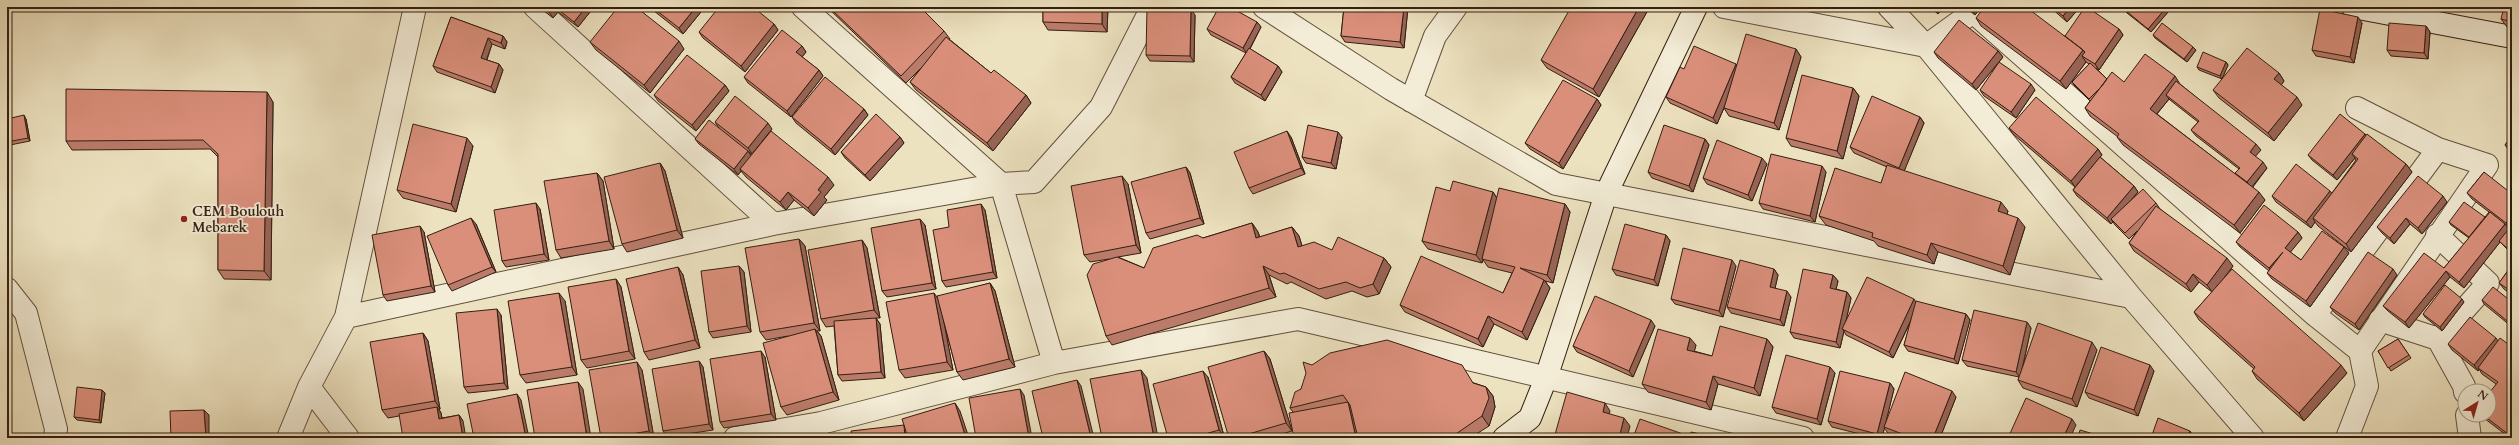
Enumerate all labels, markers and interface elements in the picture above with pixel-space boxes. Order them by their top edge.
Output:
place label: CEM Boulouh Mebarek [192,202,285,237]
marker: CEM Boulouh Mebarek [179,214,189,224]
north arrow [2457,383,2497,423]
text: N [2474,387,2491,405]

